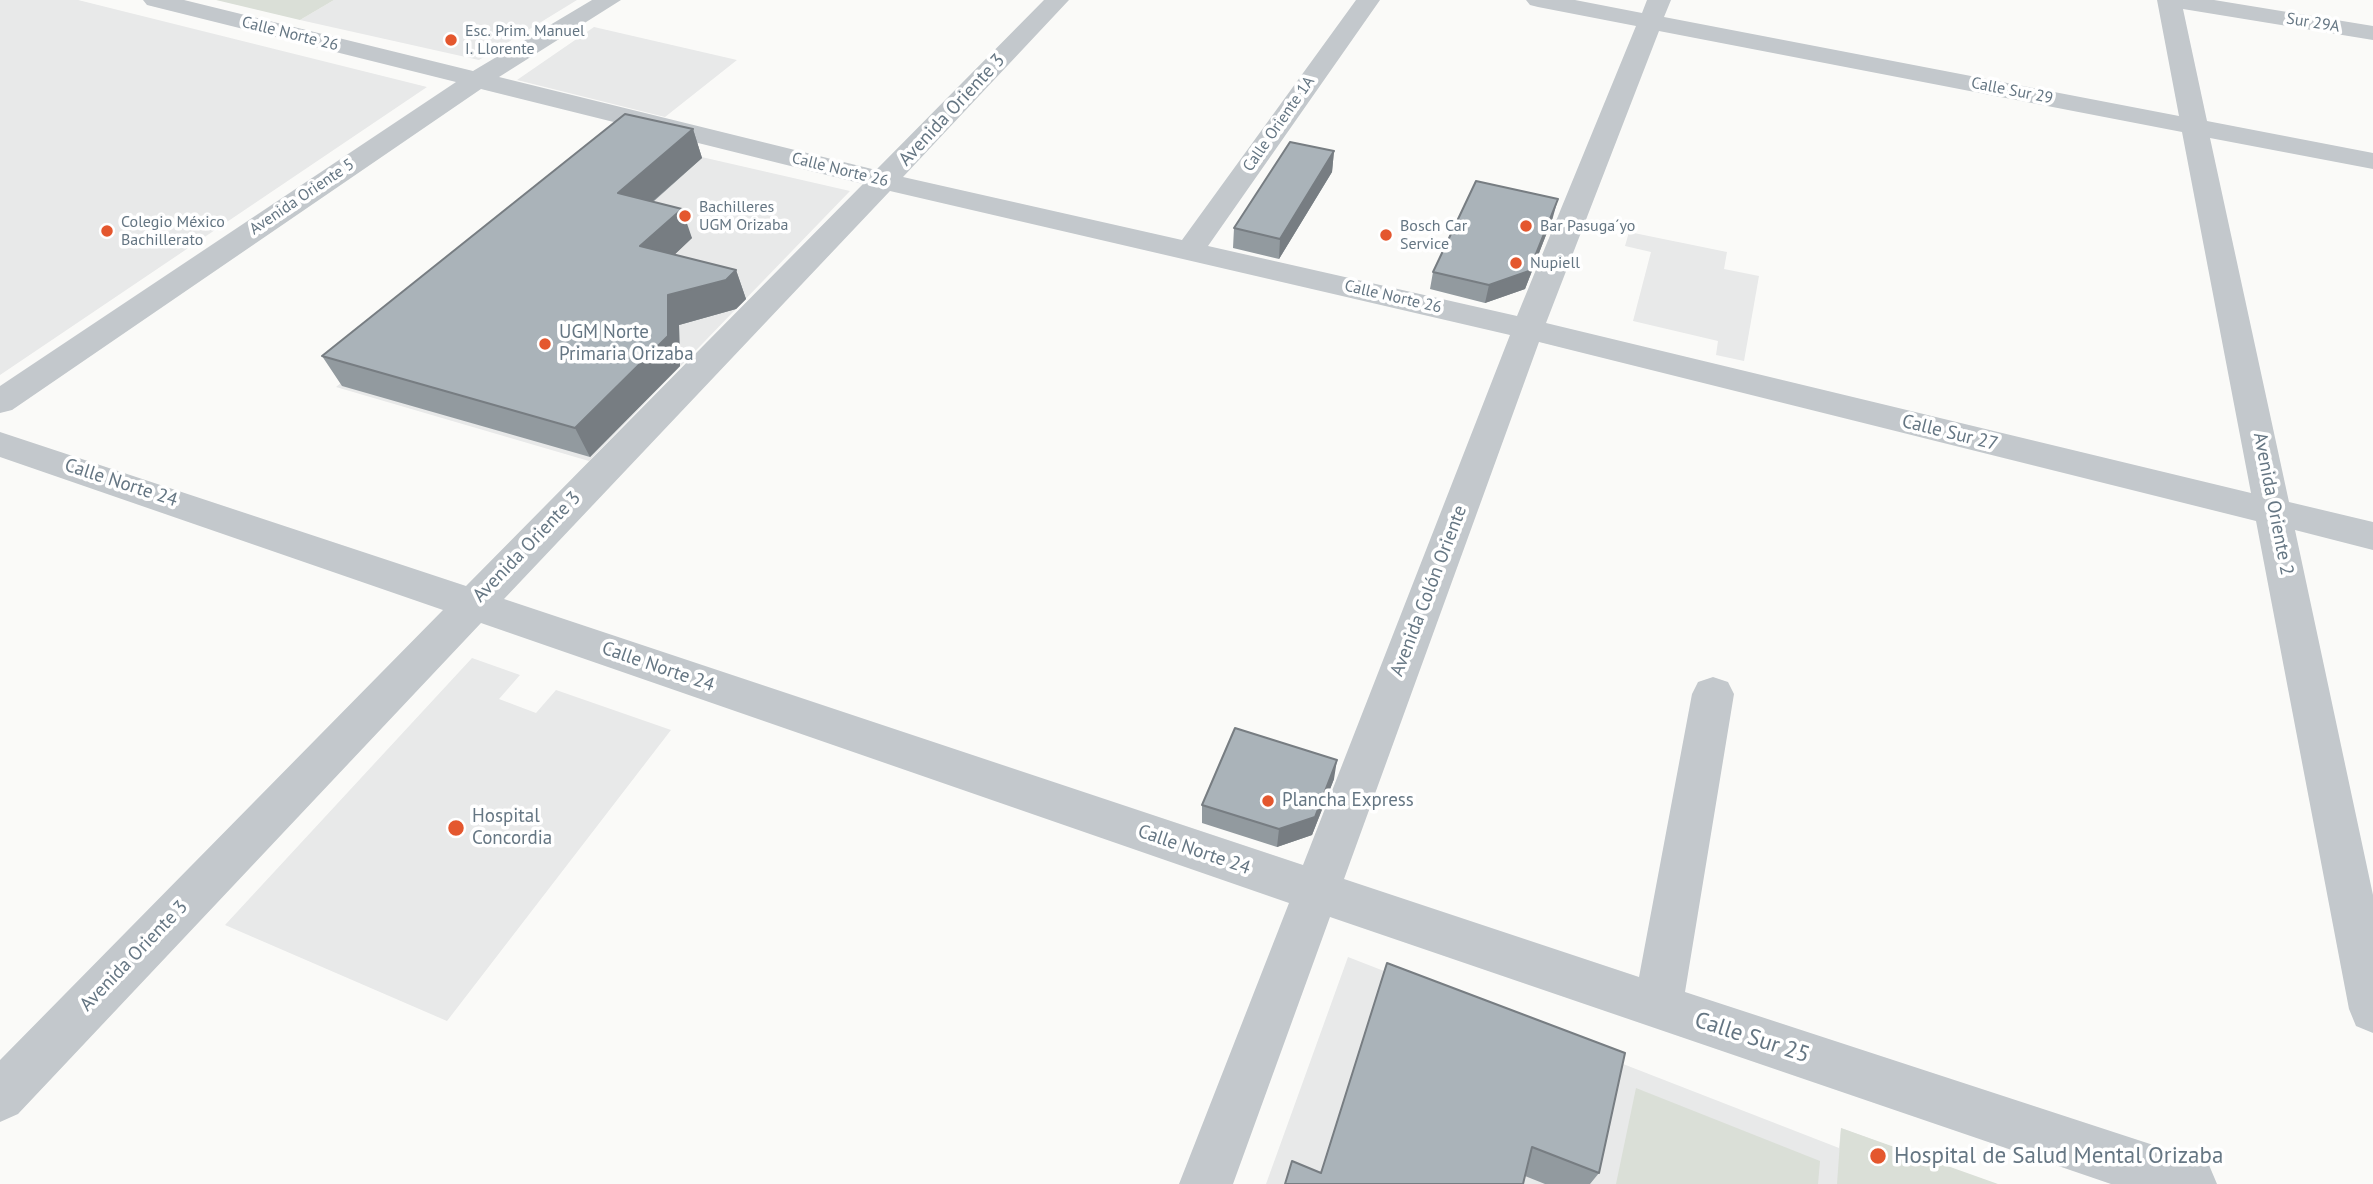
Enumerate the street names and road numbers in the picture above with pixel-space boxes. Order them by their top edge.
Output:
street label: Sur 29A [2285,9,2341,37]
street label: Calle Norte 26 [240,13,340,55]
street label: Avenida Oriente 3 [894,49,1010,171]
street label: Calle Oriente 1A [1239,73,1319,175]
street label: Calle Sur 29 [1970,74,2054,108]
street label: Calle Norte 26 [790,149,890,191]
street label: Avenida Oriente 5 [246,155,358,239]
street label: Calle Norte 26 [1343,277,1443,317]
street label: Calle Sur 27 [1900,410,2000,456]
street label: Avenida Oriente 2 [2248,431,2298,577]
street label: Calle Norte 24 [62,454,180,512]
street label: Avenida Oriente 3 [468,487,586,607]
street label: Avenida Colón Oriente [1386,502,1472,680]
street label: Calle Norte 24 [599,637,717,697]
street label: Calle Norte 24 [1135,820,1253,880]
street label: Avenida Oriente 3 [75,896,193,1016]
street label: Calle Sur 25 [1691,1006,1813,1070]

